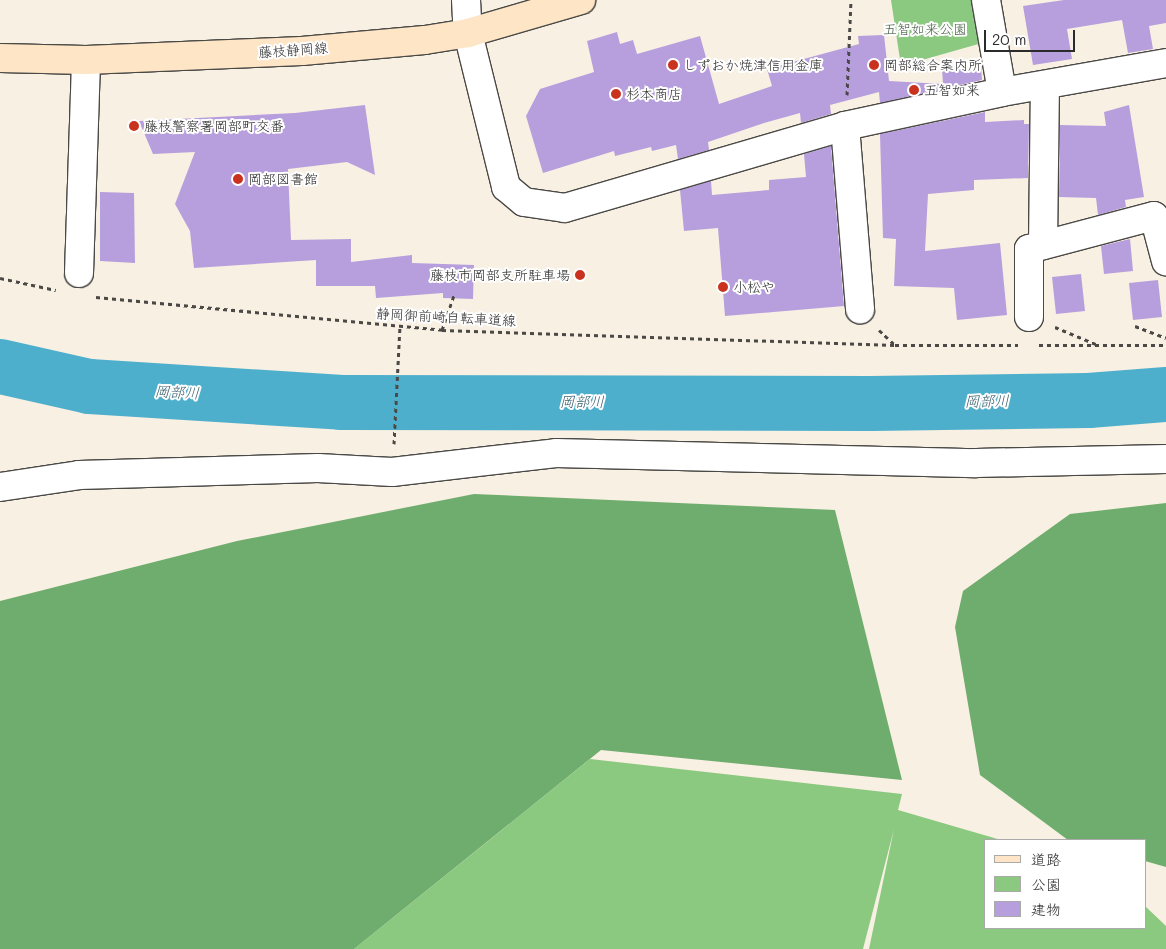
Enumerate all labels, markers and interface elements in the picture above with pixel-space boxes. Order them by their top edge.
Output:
scale bar [986,20,1077,52]
park label: 五智如来公園 [883,21,967,37]
text: 20 m [992,29,1026,49]
street label: 藤枝静岡線 [257,39,329,61]
place label: しずおか焼津信用金庫 [683,57,823,73]
place label: 岡部総合案内所 [884,57,982,73]
marker: しずおか焼津信用金庫 [667,59,679,71]
marker: 岡部総合案内所 [868,59,880,71]
place label: 五智如来 [924,82,980,98]
marker: 五智如来 [908,84,920,96]
place label: 杉本商店 [626,86,682,102]
marker: 杉本商店 [610,88,622,100]
place label: 藤枝警察署岡部町交番 [144,118,284,134]
marker: 藤枝警察署岡部町交番 [128,120,140,132]
place label: 岡部図書館 [248,171,318,187]
marker: 岡部図書館 [232,173,244,185]
place label: 藤枝市岡部支所駐車場 [430,267,570,283]
marker: 藤枝市岡部支所駐車場 [574,269,586,281]
place label: 小松や [733,279,775,295]
marker: 小松や [717,281,729,293]
street label: 静岡御前崎自転車道線 [376,305,516,329]
water label: 岡部川 [154,382,200,402]
water label: 岡部川 [964,392,1010,410]
water label: 岡部川 [560,393,604,411]
legend [984,839,1146,929]
text: 道路 [1031,849,1061,869]
text: 公園 [1031,874,1061,894]
text: 建物 [1031,899,1061,919]

